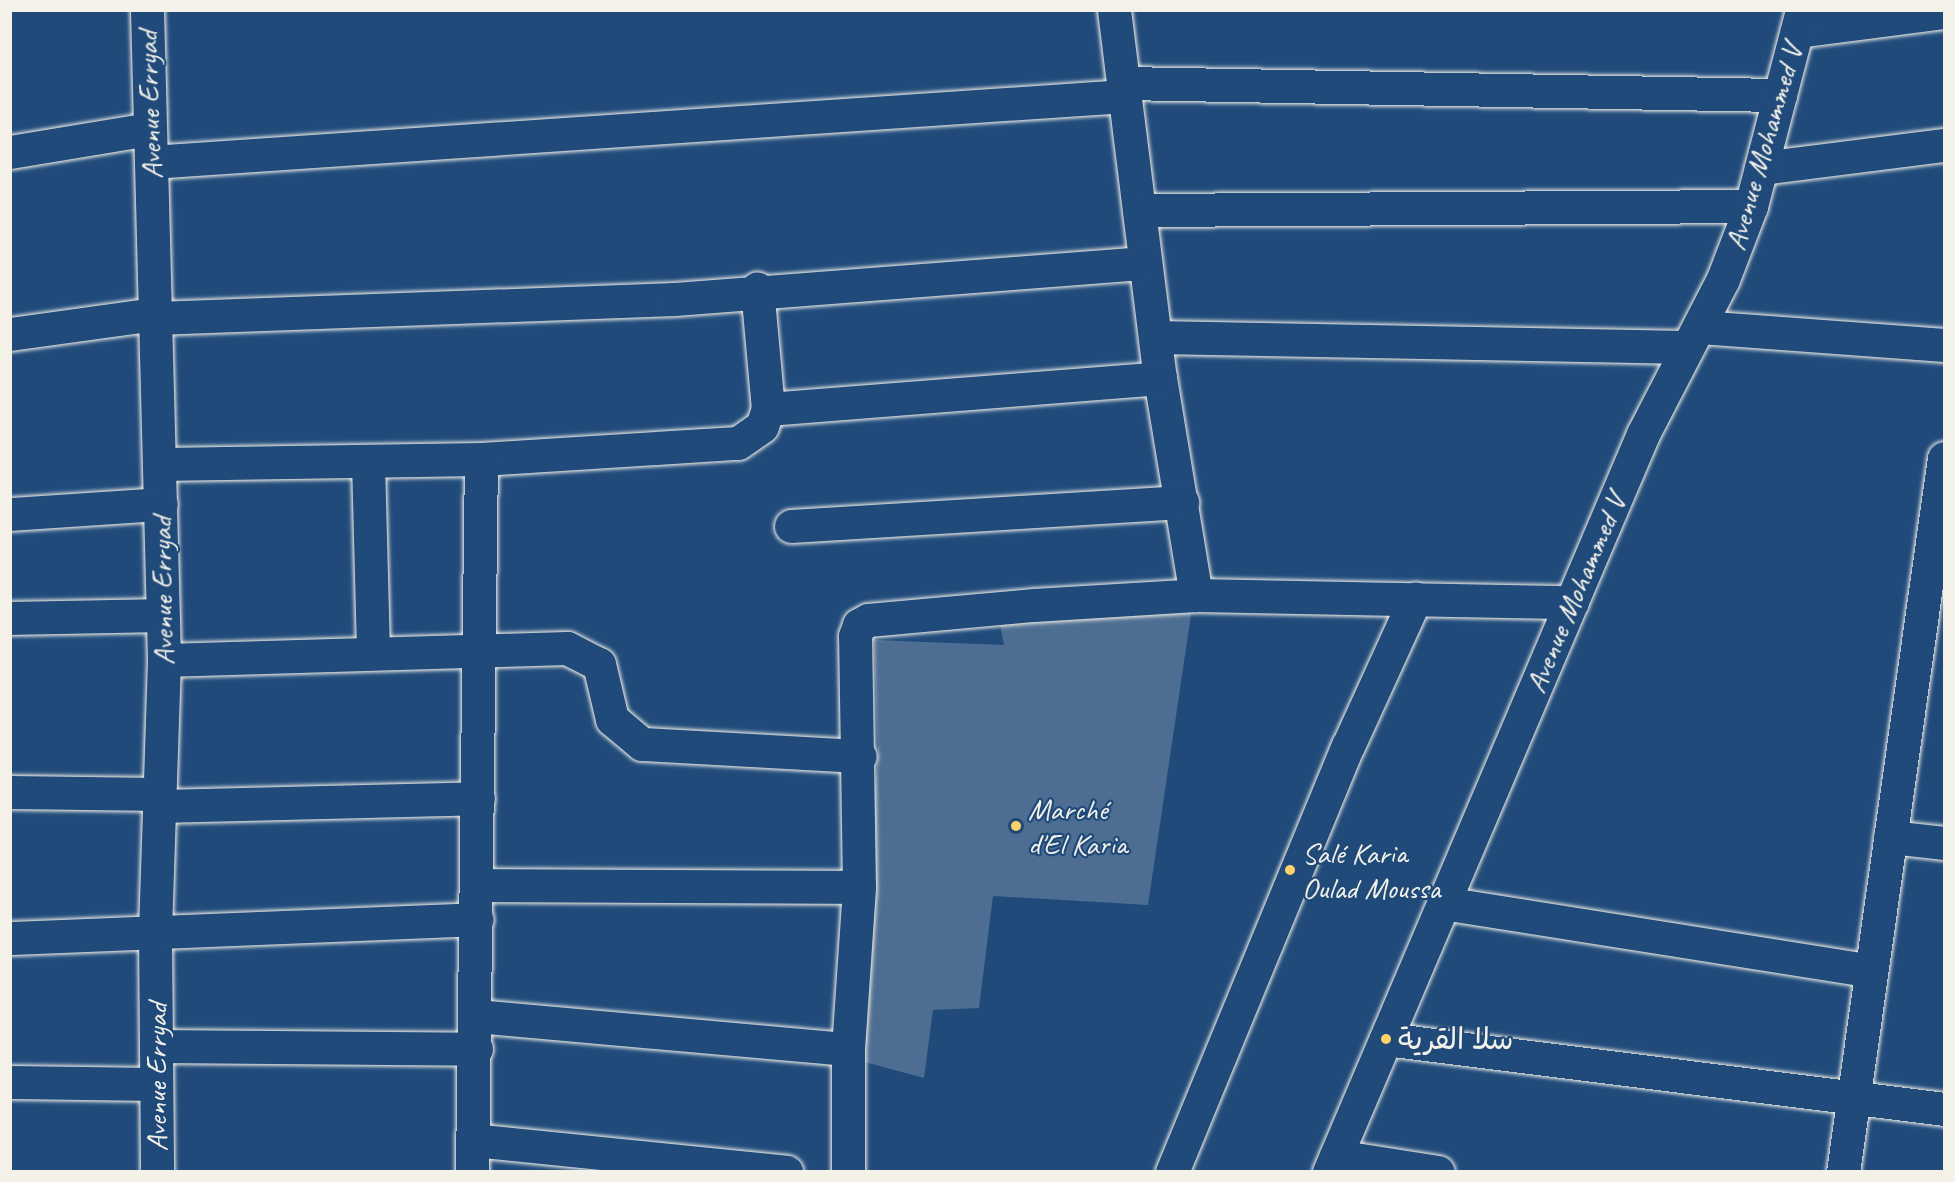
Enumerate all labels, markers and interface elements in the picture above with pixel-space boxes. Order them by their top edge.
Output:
street label: Avenue Erryad [128,30,170,180]
street label: Avenue Mohammed V [1716,40,1810,254]
street label: Avenue Mohammed V [1517,488,1633,698]
street label: Avenue Erryad [143,516,181,666]
place label: Marché d'El Karia [1028,791,1127,862]
marker: Marché d'El Karia [1009,819,1023,833]
place label: Salé Karia Oulad Moussa [1302,835,1440,906]
marker: Salé Karia Oulad Moussa [1283,863,1297,877]
street label: Avenue Erryad [138,1003,174,1151]
place label: سلا القرية [1398,1021,1513,1057]
marker: سلا القرية [1379,1032,1393,1046]

